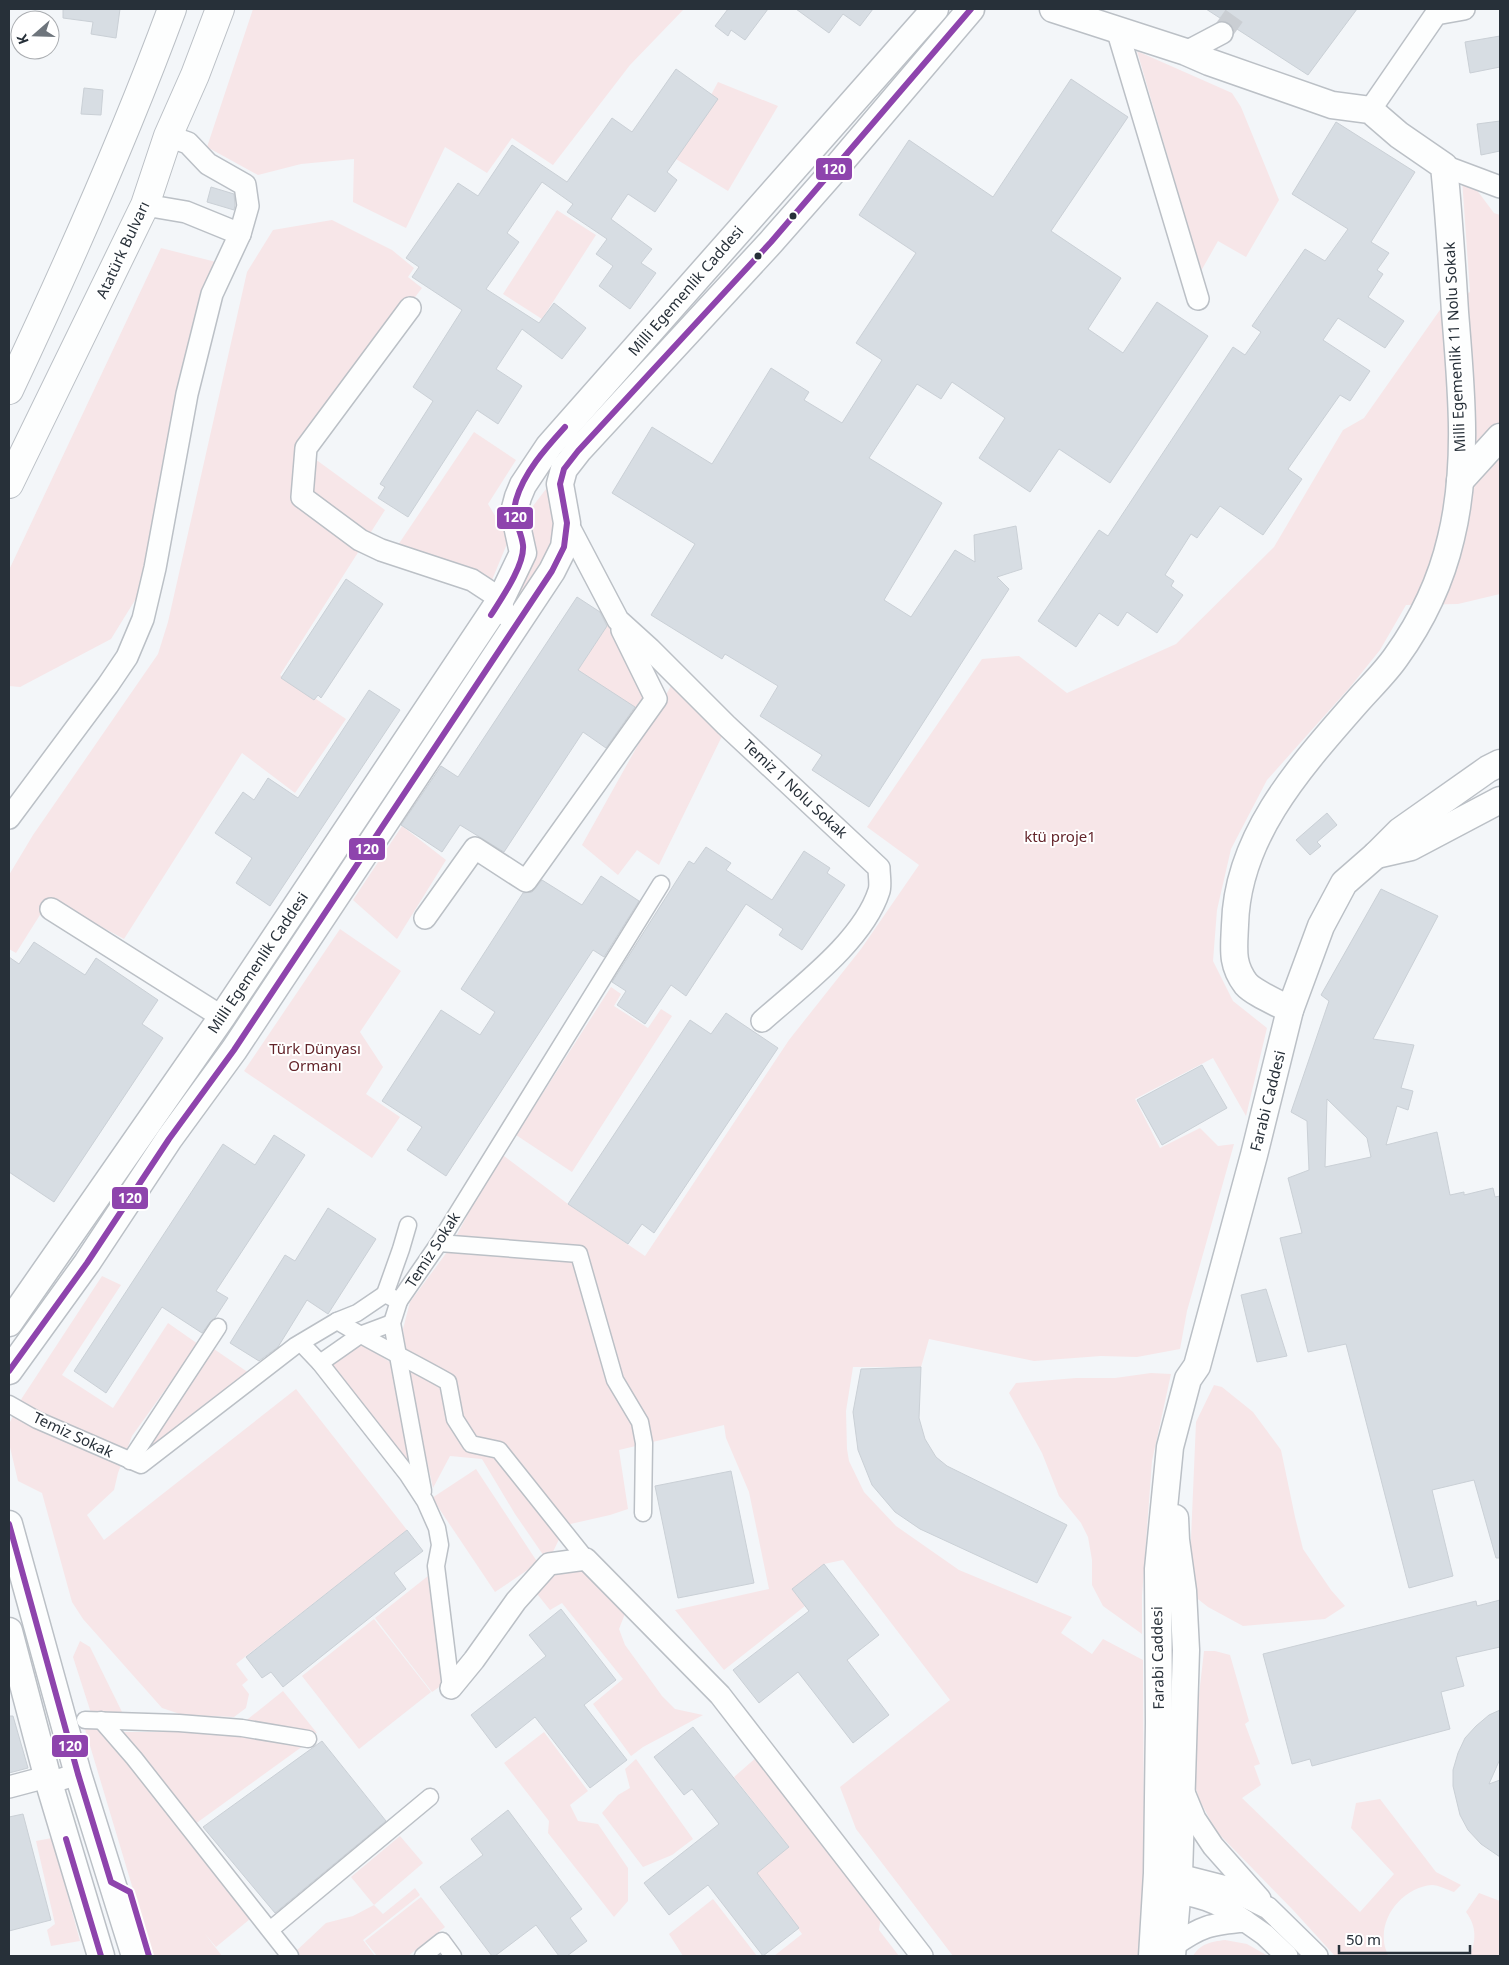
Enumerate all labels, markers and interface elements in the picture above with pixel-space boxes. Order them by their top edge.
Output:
north arrow [10,10,60,60]
text: K [12,31,33,47]
line badge: 120 [815,157,853,181]
text: 120 [822,159,846,178]
street label: Atatürk Bulvarı [91,198,153,301]
unlabelled marker [788,211,798,221]
street label: Milli Egemenlik Caddesi [623,221,747,360]
street label: Milli Egemenlik 11 Nolu Sokak [1439,241,1470,453]
unlabelled marker [753,251,763,261]
line badge: 120 [496,506,534,530]
text: 120 [503,507,527,526]
street label: Temiz 1 Nolu Sokak [739,734,852,842]
park label: ktü proje1 [1024,826,1096,846]
line badge: 120 [348,837,386,861]
text: 120 [355,839,379,858]
street label: Milli Egemenlik Caddesi [202,888,312,1037]
park label: Türk Dünyası Ormanı [269,1038,361,1075]
street label: Farabi Caddesi [1245,1048,1289,1153]
line badge: 120 [111,1186,149,1210]
text: 120 [118,1188,142,1207]
street label: Temiz Sokak [400,1208,464,1291]
street label: Temiz Sokak [30,1407,117,1461]
street label: Farabi Caddesi [1146,1606,1168,1710]
line badge: 120 [51,1734,89,1758]
text: 120 [58,1736,82,1755]
scale bar [1339,1922,1470,1954]
text: 50 m [1346,1929,1381,1949]

